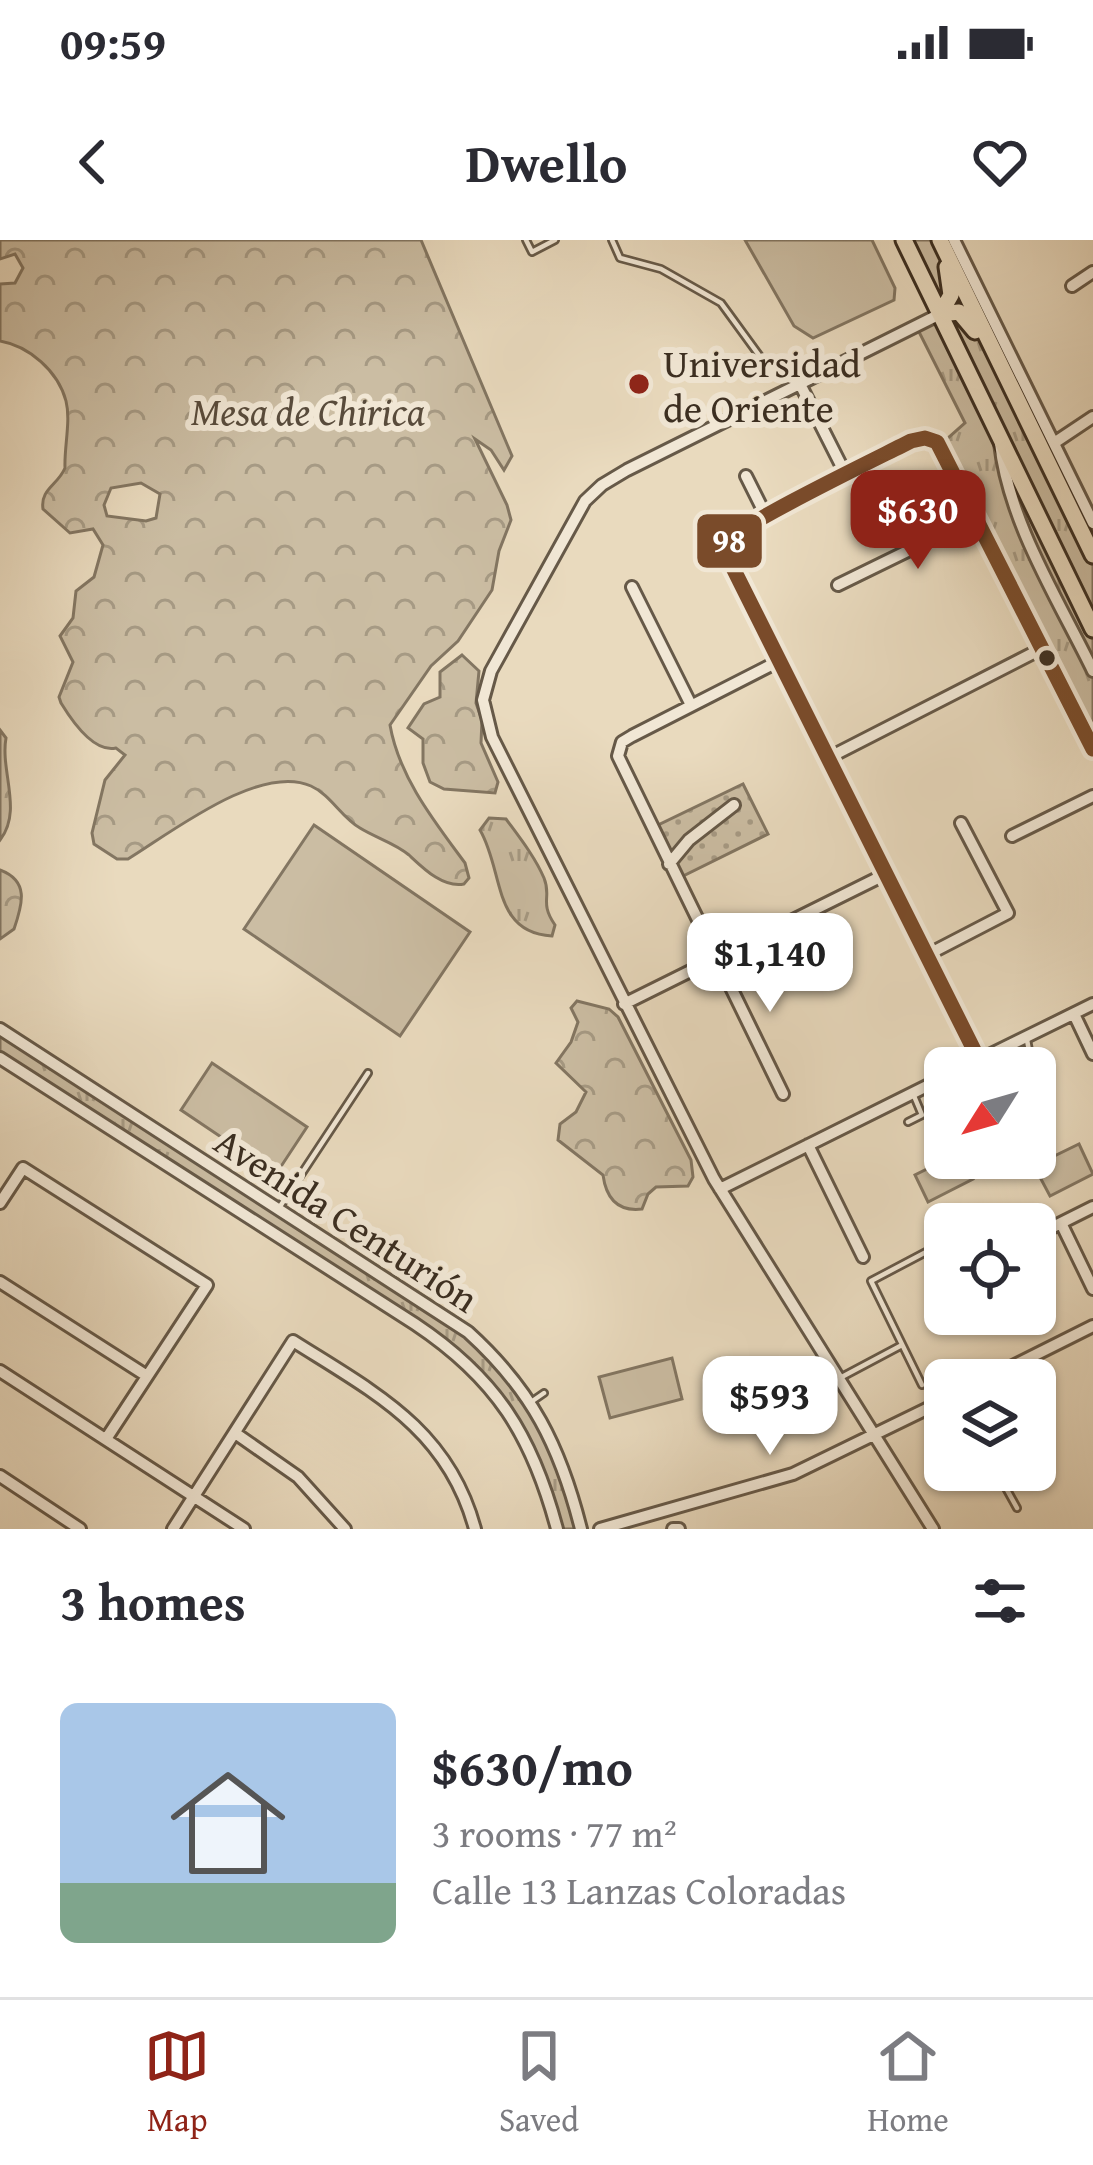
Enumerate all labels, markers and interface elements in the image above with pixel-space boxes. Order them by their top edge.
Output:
text: 09:59 [60,10,166,75]
text: Dwello [466,123,627,202]
icon: back [60,129,126,195]
icon: heart [967,129,1033,195]
place label: Universidad de Oriente [663,334,861,436]
marker: Universidad de Oriente [626,371,652,397]
park label: Mesa de Chirica [191,382,425,439]
pin: $630 [847,470,989,572]
text: $630 [878,480,958,537]
line badge: 98 [695,512,764,570]
text: 98 [712,516,746,564]
unlabelled marker [1036,647,1058,669]
pin: $1,140 [672,913,868,1015]
text: $1,140 [714,923,826,980]
north arrow [924,1047,1056,1179]
map controls [924,1047,1056,1491]
street label: Avenida Centurión [204,1112,490,1326]
button: locate [924,1203,1056,1335]
pin: $593 [699,1356,841,1458]
button: layers [924,1359,1056,1491]
text: $593 [730,1366,810,1423]
text: 3 homes [60,1564,246,1639]
icon: filters [967,1568,1033,1634]
text: $630/mo [432,1729,633,1804]
icon: home [156,1751,300,1895]
text: 3 rooms · 77 m² [432,1804,677,1861]
text: Calle 13 Lanzas Coloradas [432,1861,846,1918]
tab: Map [144,2023,210,2143]
tab: Saved [499,2023,579,2143]
tab: Home [867,2023,949,2143]

